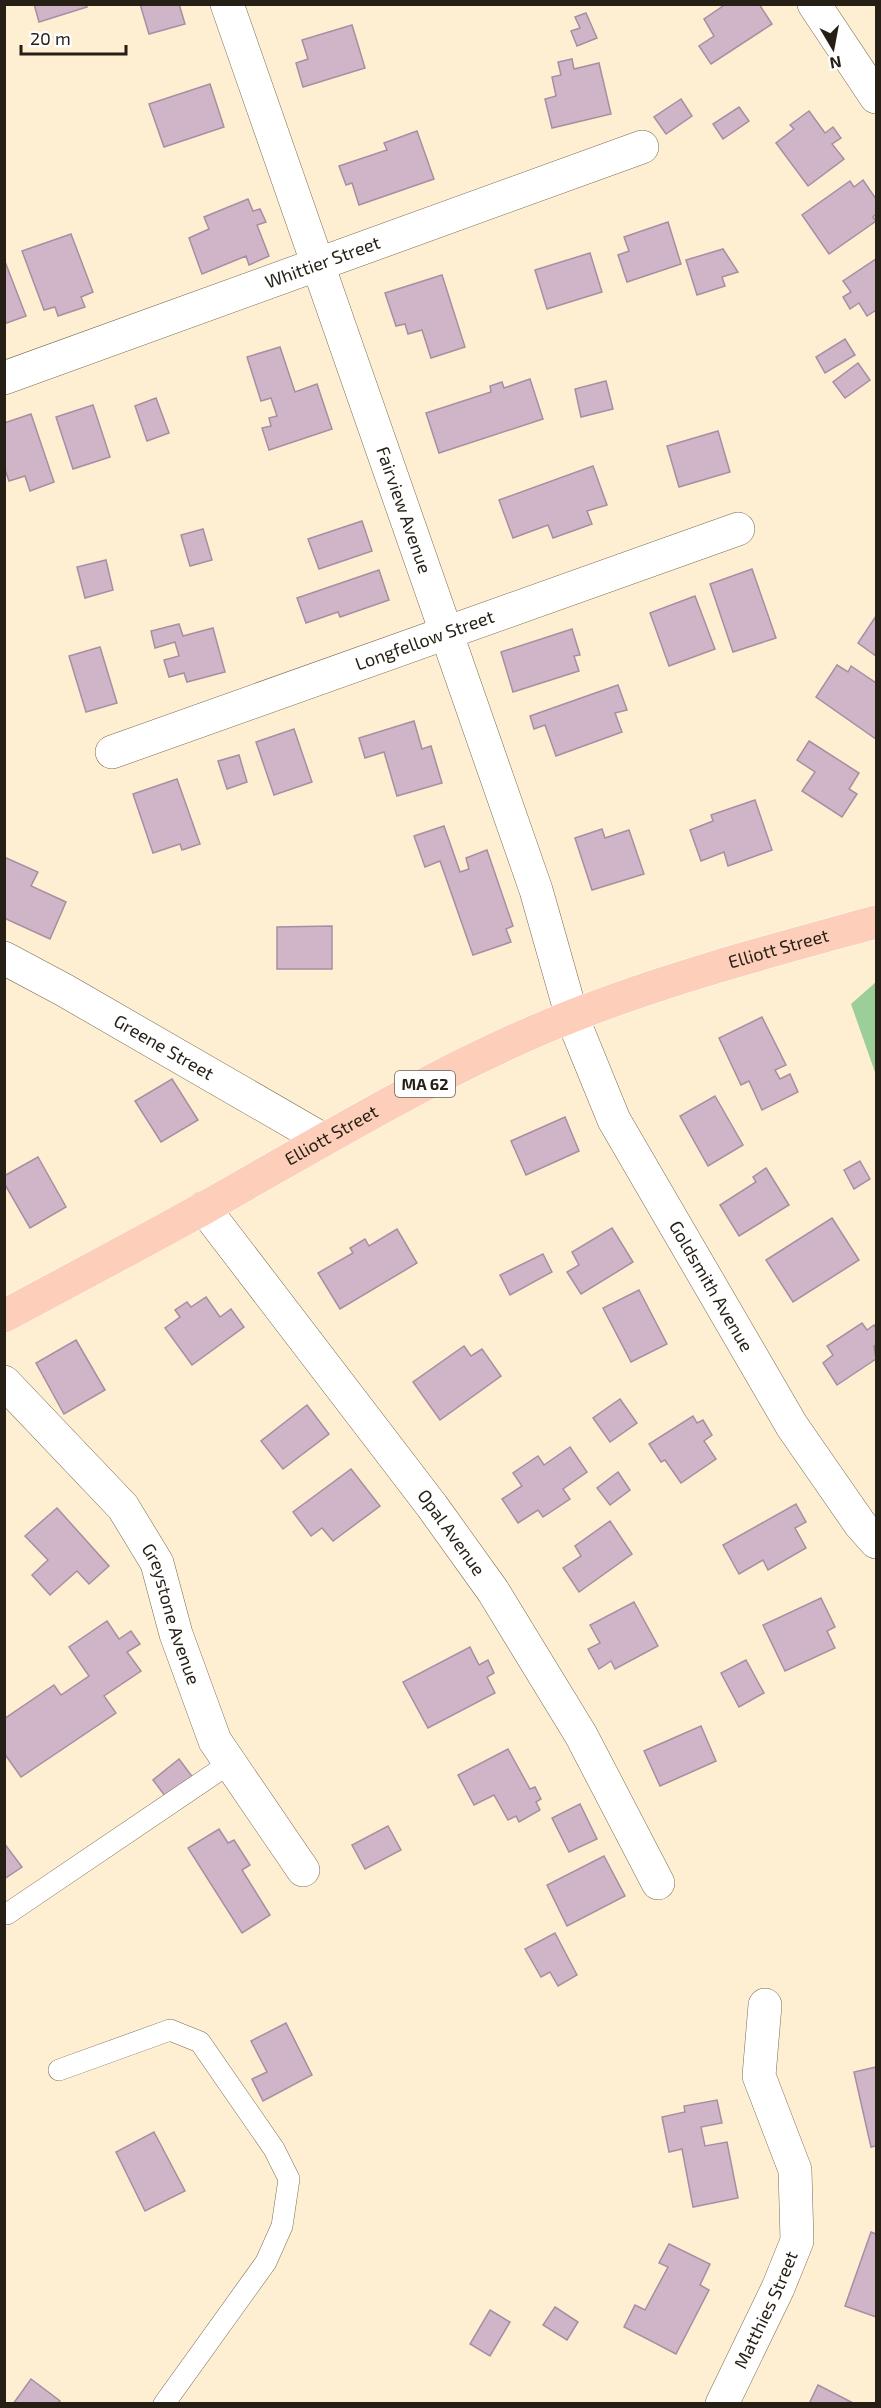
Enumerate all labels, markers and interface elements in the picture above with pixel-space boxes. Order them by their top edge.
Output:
scale bar [21,18,126,56]
north arrow [803,18,863,78]
text: 20 m [30,27,71,49]
text: N [828,53,843,74]
street label: Whittier Street [262,231,383,293]
street label: Fairview Avenue [372,443,437,576]
street label: Longfellow Street [352,605,497,674]
street label: Elliott Street [726,923,831,973]
street label: Greene Street [110,1009,218,1084]
road number: MA 62 [395,1071,455,1097]
street label: Elliott Street [281,1100,382,1170]
street label: Goldsmith Avenue [665,1216,758,1355]
street label: Opal Avenue [413,1485,490,1580]
street label: Greystone Avenue [138,1539,206,1688]
street label: Matthies Street [729,2247,802,2372]

